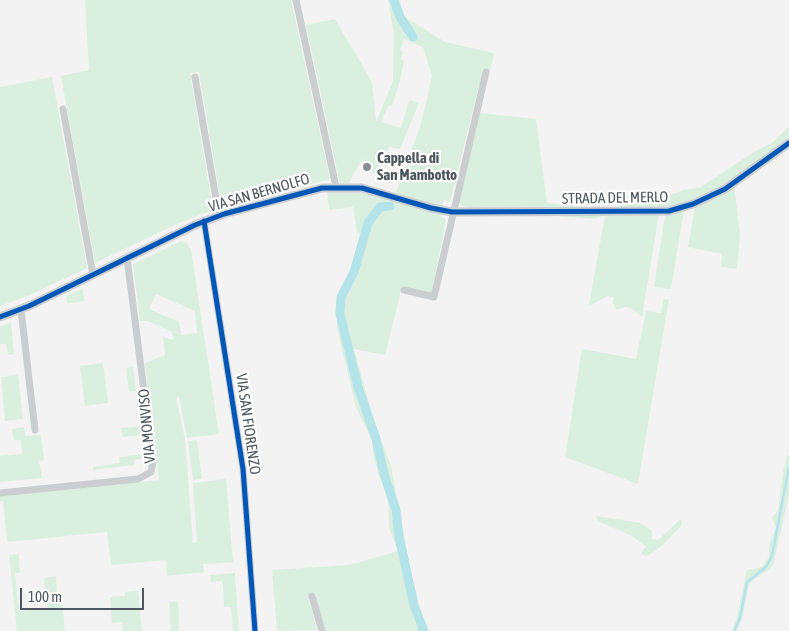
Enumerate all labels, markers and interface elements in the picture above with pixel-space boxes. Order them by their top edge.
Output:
place label: Cappella di San Mambotto [377,149,457,184]
marker: Cappella di San Mambotto [361,161,373,173]
street label: VIA SAN BERNOLFO [206,170,312,216]
street label: STRADA DEL MERLO [562,188,668,208]
street label: VIA SAN FIORENZO [232,372,264,476]
street label: VIA MONVISO [135,388,159,464]
scale bar [22,578,146,610]
text: 100 m [28,588,62,605]

